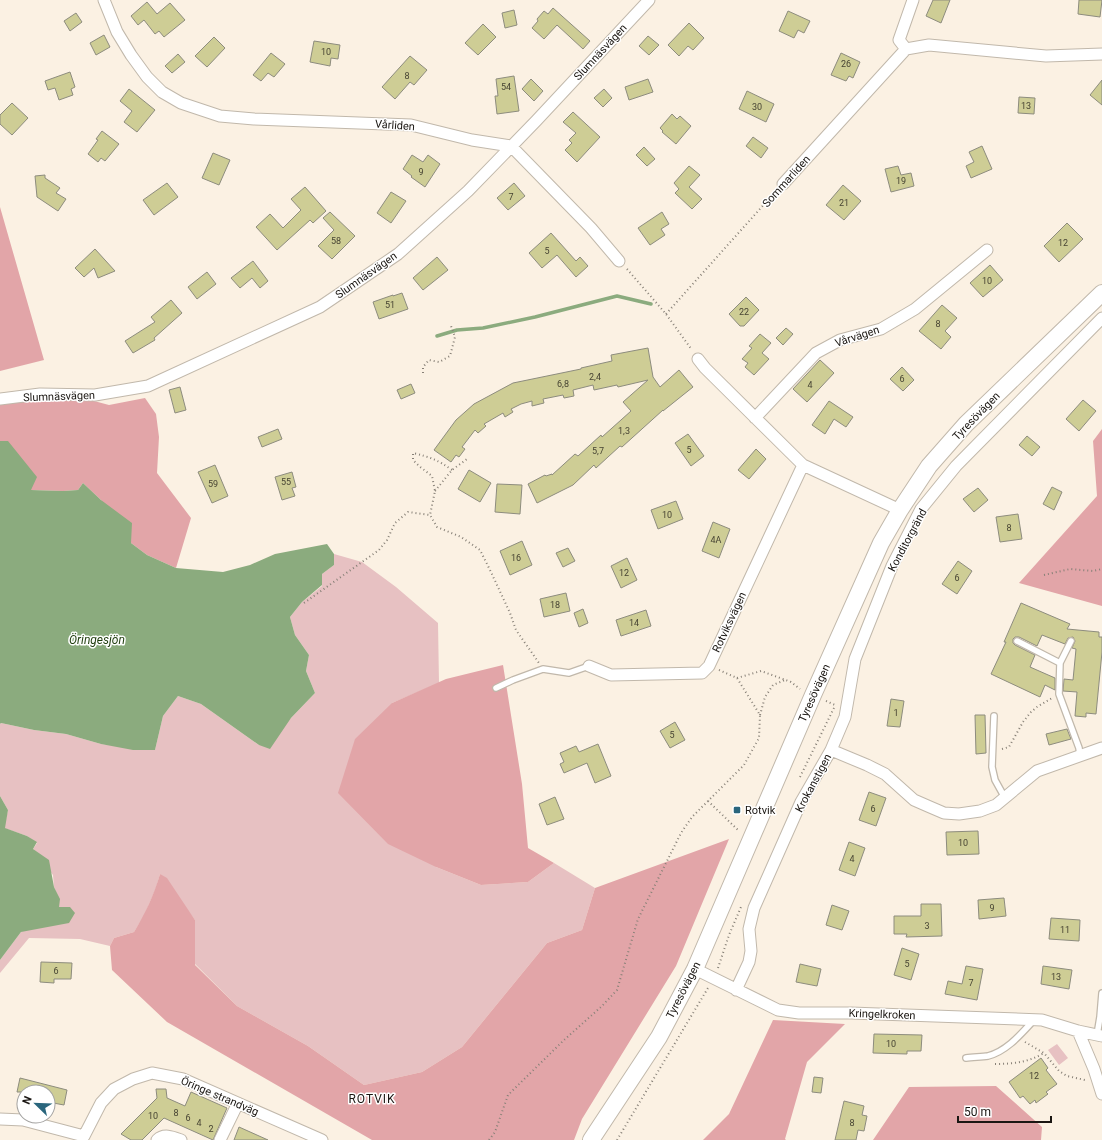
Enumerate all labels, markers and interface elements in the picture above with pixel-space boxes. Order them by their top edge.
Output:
street label: Slumnäsvägen [571,22,630,83]
house number: 10 [321,47,331,57]
house number: 26 [841,59,851,69]
house number: 8 [404,71,410,81]
house number: 54 [501,82,511,92]
house number: 13 [1021,101,1031,111]
house number: 30 [752,102,762,112]
street label: Vårliden [375,118,415,133]
street label: Sommarliden [760,153,813,210]
house number: 9 [418,167,424,177]
house number: 19 [896,176,906,186]
house number: 7 [508,192,514,202]
house number: 21 [839,198,849,208]
house number: 58 [331,236,341,246]
house number: 12 [1058,238,1068,248]
house number: 5 [544,246,550,256]
street label: Slumnäsvägen [333,249,399,301]
house number: 10 [982,276,992,286]
house number: 51 [385,300,395,310]
house number: 22 [739,307,749,317]
house number: 8 [935,319,941,329]
street label: Vårvägen [833,323,881,350]
house number: 2,4 [589,372,601,382]
house number: 6 [899,374,905,384]
house number: 6,8 [557,379,569,389]
house number: 4 [807,380,813,390]
street label: Slumnäsvägen [23,389,95,404]
street label: Tyresövägen [950,390,1003,443]
house number: 1,3 [618,426,630,436]
house number: 5 [686,445,692,455]
house number: 5,7 [592,446,604,456]
house number: 55 [281,477,291,487]
house number: 59 [208,479,218,489]
street label: Konditorgränd [885,507,929,574]
house number: 10 [662,510,672,520]
house number: 8 [1006,523,1012,533]
house number: 4A [711,535,722,545]
house number: 16 [511,553,521,563]
house number: 12 [619,568,629,578]
house number: 6 [954,573,960,583]
street label: Rotviksvägen [710,590,749,655]
house number: 18 [550,600,560,610]
house number: 14 [629,618,639,628]
water label: Öringesjön [69,632,125,647]
street label: Tyresövägen [796,662,833,724]
house number: 1 [893,708,899,718]
house number: 5 [669,730,675,740]
street label: Krokanstigen [793,752,834,815]
place label: Rotvik [745,804,776,817]
house number: 6 [870,804,876,814]
marker: Rotvik [732,805,742,815]
house number: 10 [958,838,968,848]
house number: 4 [849,854,855,864]
house number: 9 [989,903,995,913]
house number: 3 [924,921,930,931]
house number: 11 [1060,925,1070,935]
house number: 5 [904,959,910,969]
street label: Tyresövägen [664,960,703,1021]
house number: 6 [53,966,59,976]
house number: 13 [1051,972,1061,982]
house number: 7 [968,978,974,988]
street label: Kringelkroken [848,1007,916,1022]
house number: 10 [886,1039,896,1049]
house number: 12 [1029,1071,1039,1081]
street label: Öringe strandväg [179,1074,261,1119]
north arrow [16,1084,56,1124]
district label: ROTVIK [348,1092,396,1106]
text: N [20,1094,35,1106]
scale bar [958,1098,1051,1124]
text: 50 m [964,1105,991,1119]
house number: 8 [173,1108,179,1118]
house number: 10 [148,1111,158,1121]
house number: 6 [185,1113,191,1123]
house number: 4 [196,1118,202,1128]
house number: 8 [849,1118,855,1128]
house number: 2 [208,1124,214,1134]

